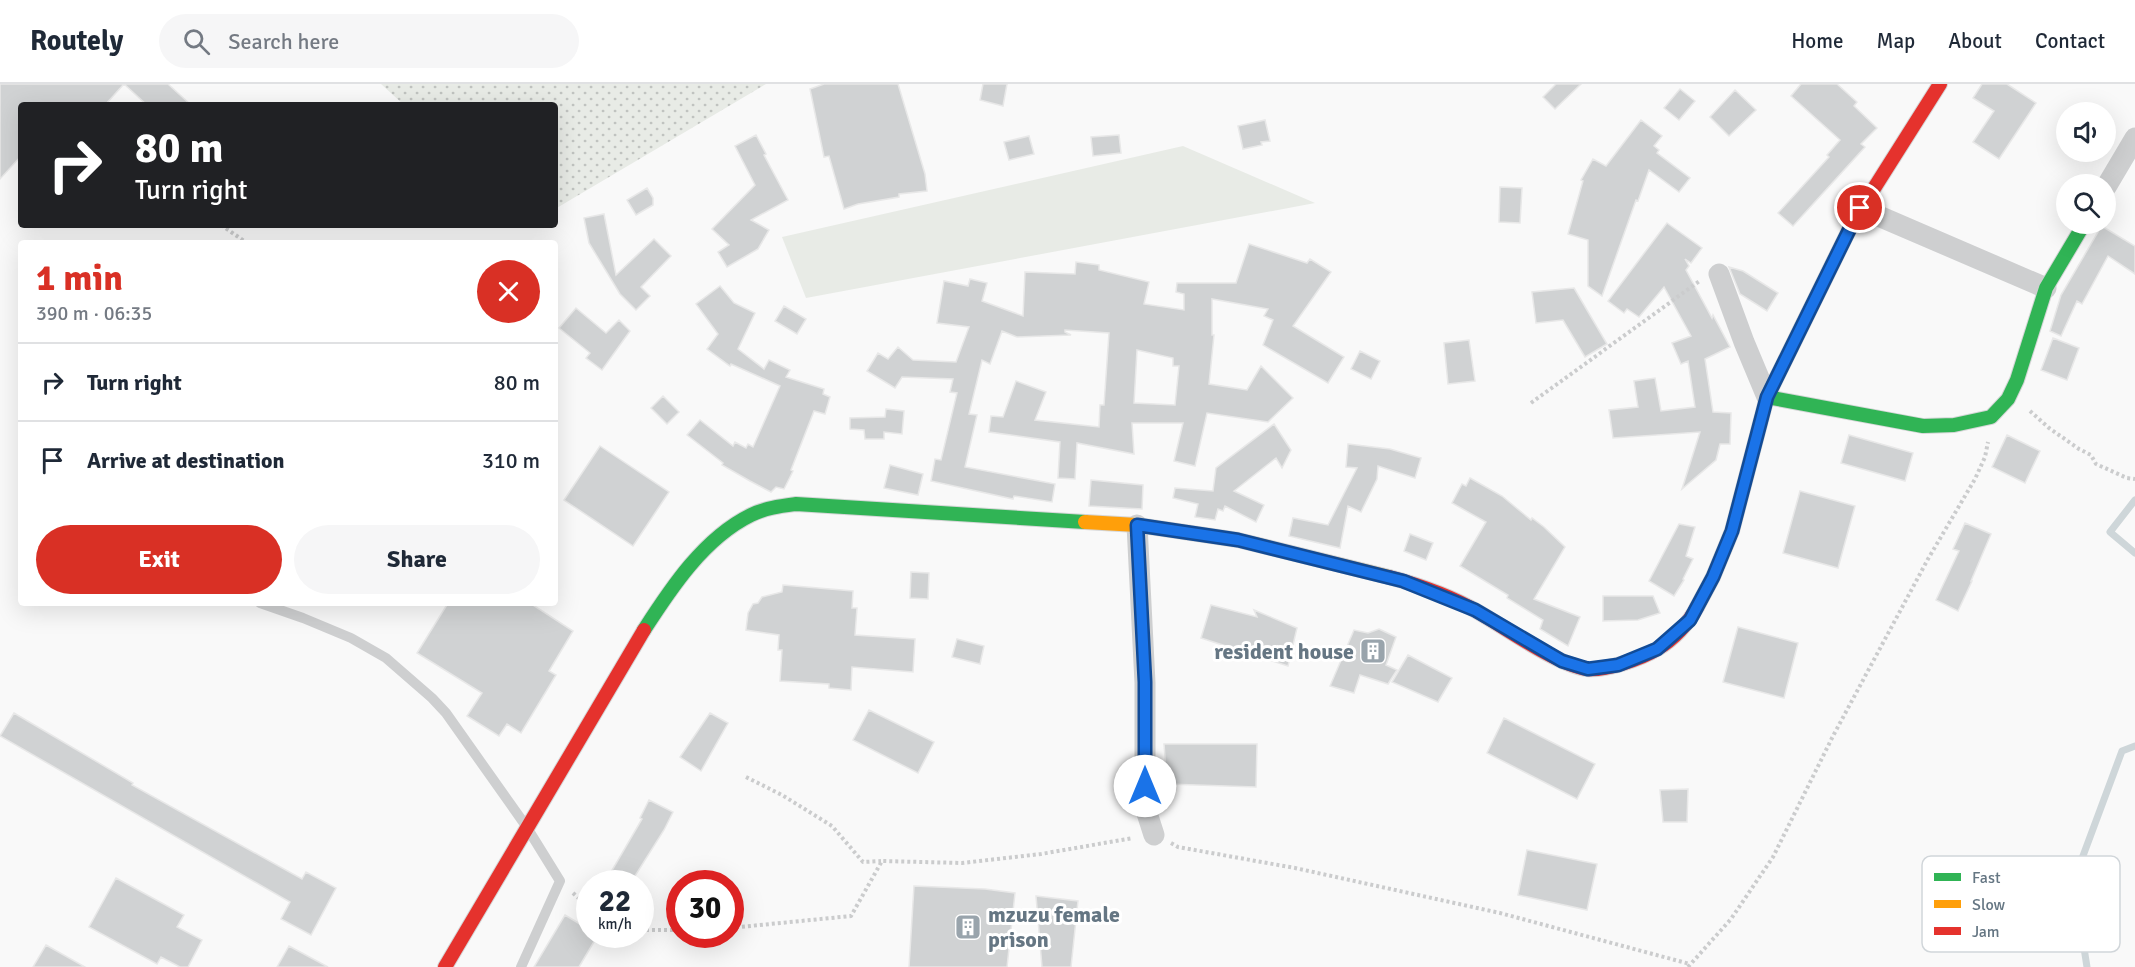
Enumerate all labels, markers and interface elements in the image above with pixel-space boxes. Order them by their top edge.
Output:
search box [159,14,579,68]
text: Routely [30,24,123,58]
icon: search [180,25,213,58]
text: Search here [228,28,339,55]
text: Home [1791,28,1844,54]
text: Map [1877,28,1915,54]
text: About [1948,28,2002,54]
text: Contact [2035,28,2105,54]
map controls [2056,102,2116,234]
button: sound [2056,102,2116,162]
text: 80 m [135,123,224,174]
icon: right [36,126,114,204]
text: Turn right [135,174,248,207]
button: search [2056,174,2116,234]
pin [1834,182,1885,233]
icon: arrive [1843,191,1876,224]
text: 1 min [36,256,123,301]
button: close [477,260,540,323]
text: 390 m · 06:35 [36,301,152,326]
icon: right [36,366,69,399]
text: Turn right [87,369,182,396]
text: 80 m [494,369,540,396]
icon: arrive [36,444,69,477]
text: Arrive at destination [87,447,284,474]
text: 310 m [482,447,540,474]
button: Exit [36,525,282,594]
button: Share [294,525,540,594]
building icon: resident house [1358,636,1388,666]
place label: resident house [1214,638,1354,665]
position arrow [1113,754,1177,818]
legend [1922,856,2120,952]
text: Fast [1972,868,2001,888]
speed limit sign: 30 [666,870,744,948]
text: 22 [599,883,631,920]
text: Slow [1972,895,2006,915]
place label: mzuzu female prison [988,901,1120,953]
building icon: mzuzu female prison [953,912,983,942]
text: km/h [598,915,632,933]
text: Jam [1972,922,2000,942]

